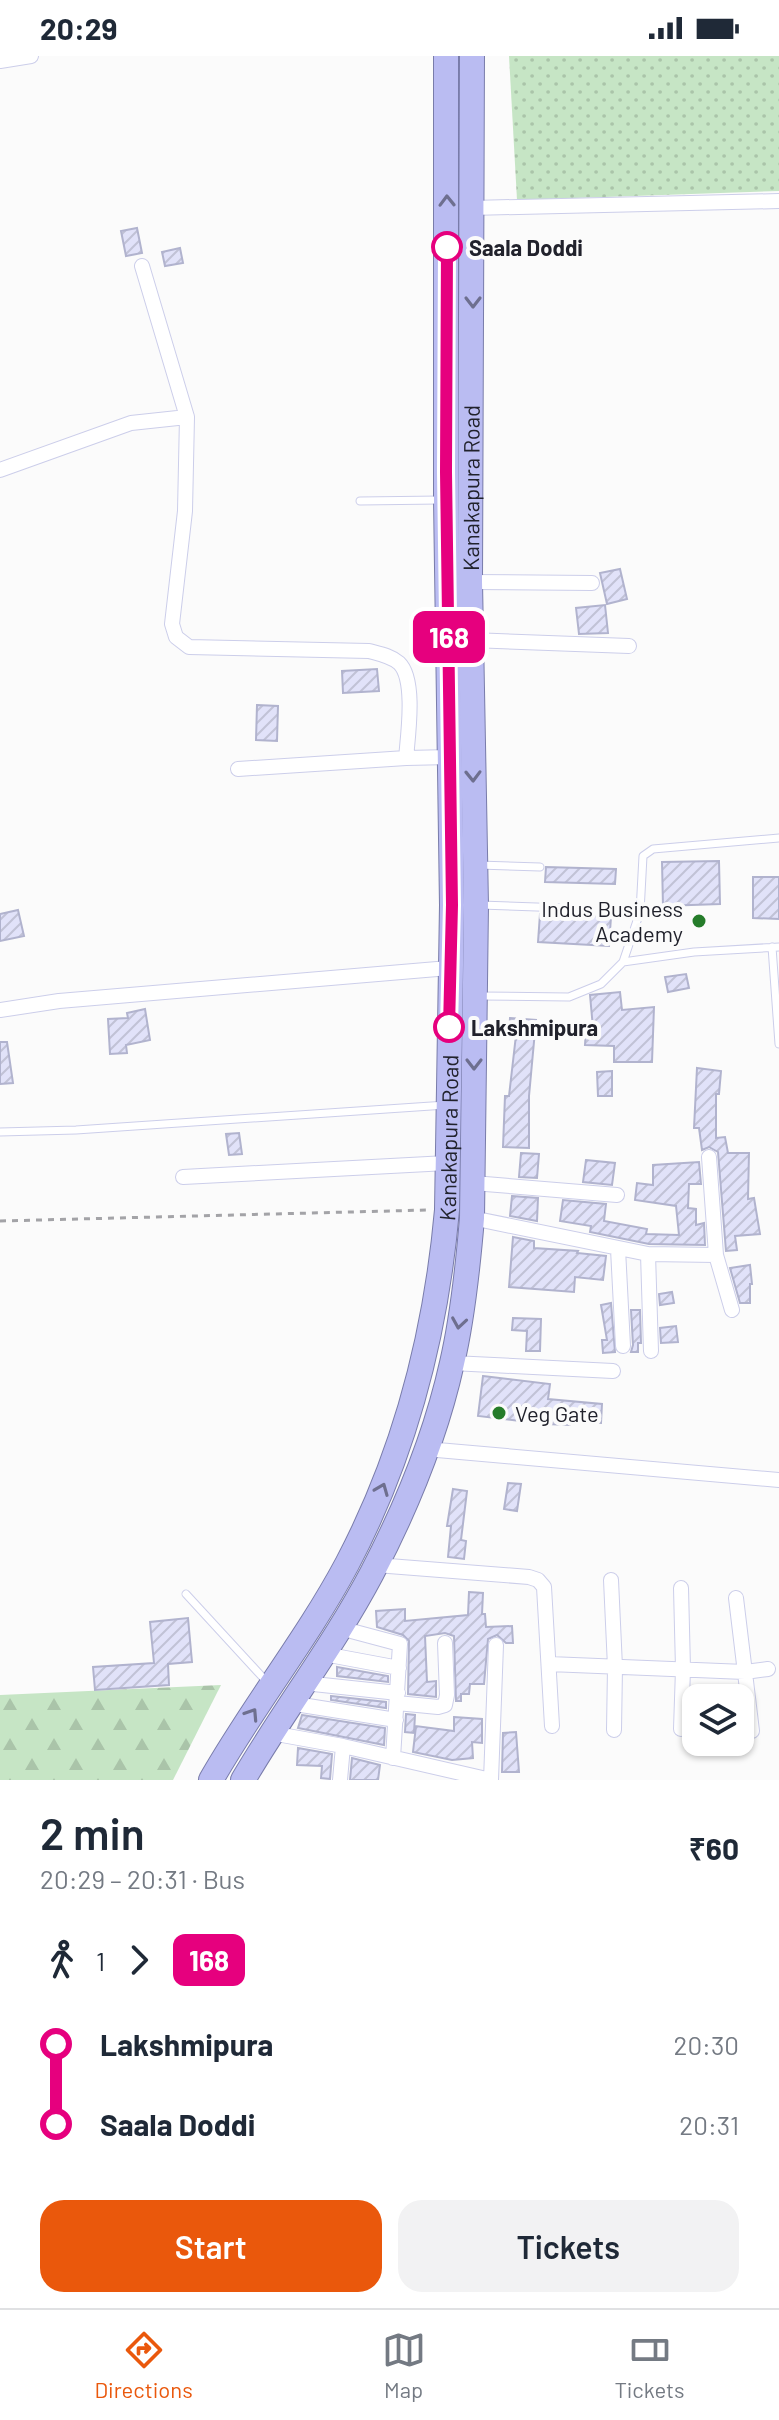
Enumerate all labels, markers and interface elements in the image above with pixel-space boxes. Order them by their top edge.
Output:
text: 20:29 [40,10,118,46]
one-way arrow [438,194,455,207]
marker: Saala Doddi [432,232,462,262]
place label: Saala Doddi [469,234,583,260]
one-way arrow [464,296,482,309]
street label: Kanakapura Road [457,405,484,571]
line badge: 168 [403,611,495,663]
text: 168 [429,620,469,654]
one-way arrow [465,770,482,783]
place label: Indus Business Academy [541,895,683,946]
marker: Indus Business Academy [690,912,708,930]
marker: Lakshmipura [434,1012,464,1042]
place label: Lakshmipura [471,1014,598,1040]
street label: Kanakapura Road [433,1054,463,1222]
one-way arrow [465,1058,483,1071]
one-way arrow [451,1316,468,1330]
place label: Veg Gate [515,1400,599,1426]
marker: Veg Gate [490,1404,508,1422]
one-way arrow [372,1483,389,1497]
map controls [682,1684,754,1756]
button: layers [682,1684,754,1756]
one-way arrow [243,1708,258,1723]
text: 2 min [40,1806,145,1859]
text: ₹60 [689,1830,739,1866]
text: 20:29 – 20:31 · Bus [40,1863,245,1894]
icon: walk [40,1938,84,1982]
icon: forward [117,1938,161,1982]
text: 168 [189,1943,229,1977]
text: 1 [96,1945,105,1976]
text: Lakshmipura [100,2026,273,2062]
text: 20:30 [673,2029,739,2060]
text: Saala Doddi [100,2106,255,2142]
text: 20:31 [679,2109,739,2140]
button: Start [40,2200,382,2292]
button: Tickets [398,2200,739,2292]
tab: Directions [94,2328,193,2402]
tab: Map [382,2328,426,2402]
tab: Tickets [615,2328,685,2402]

